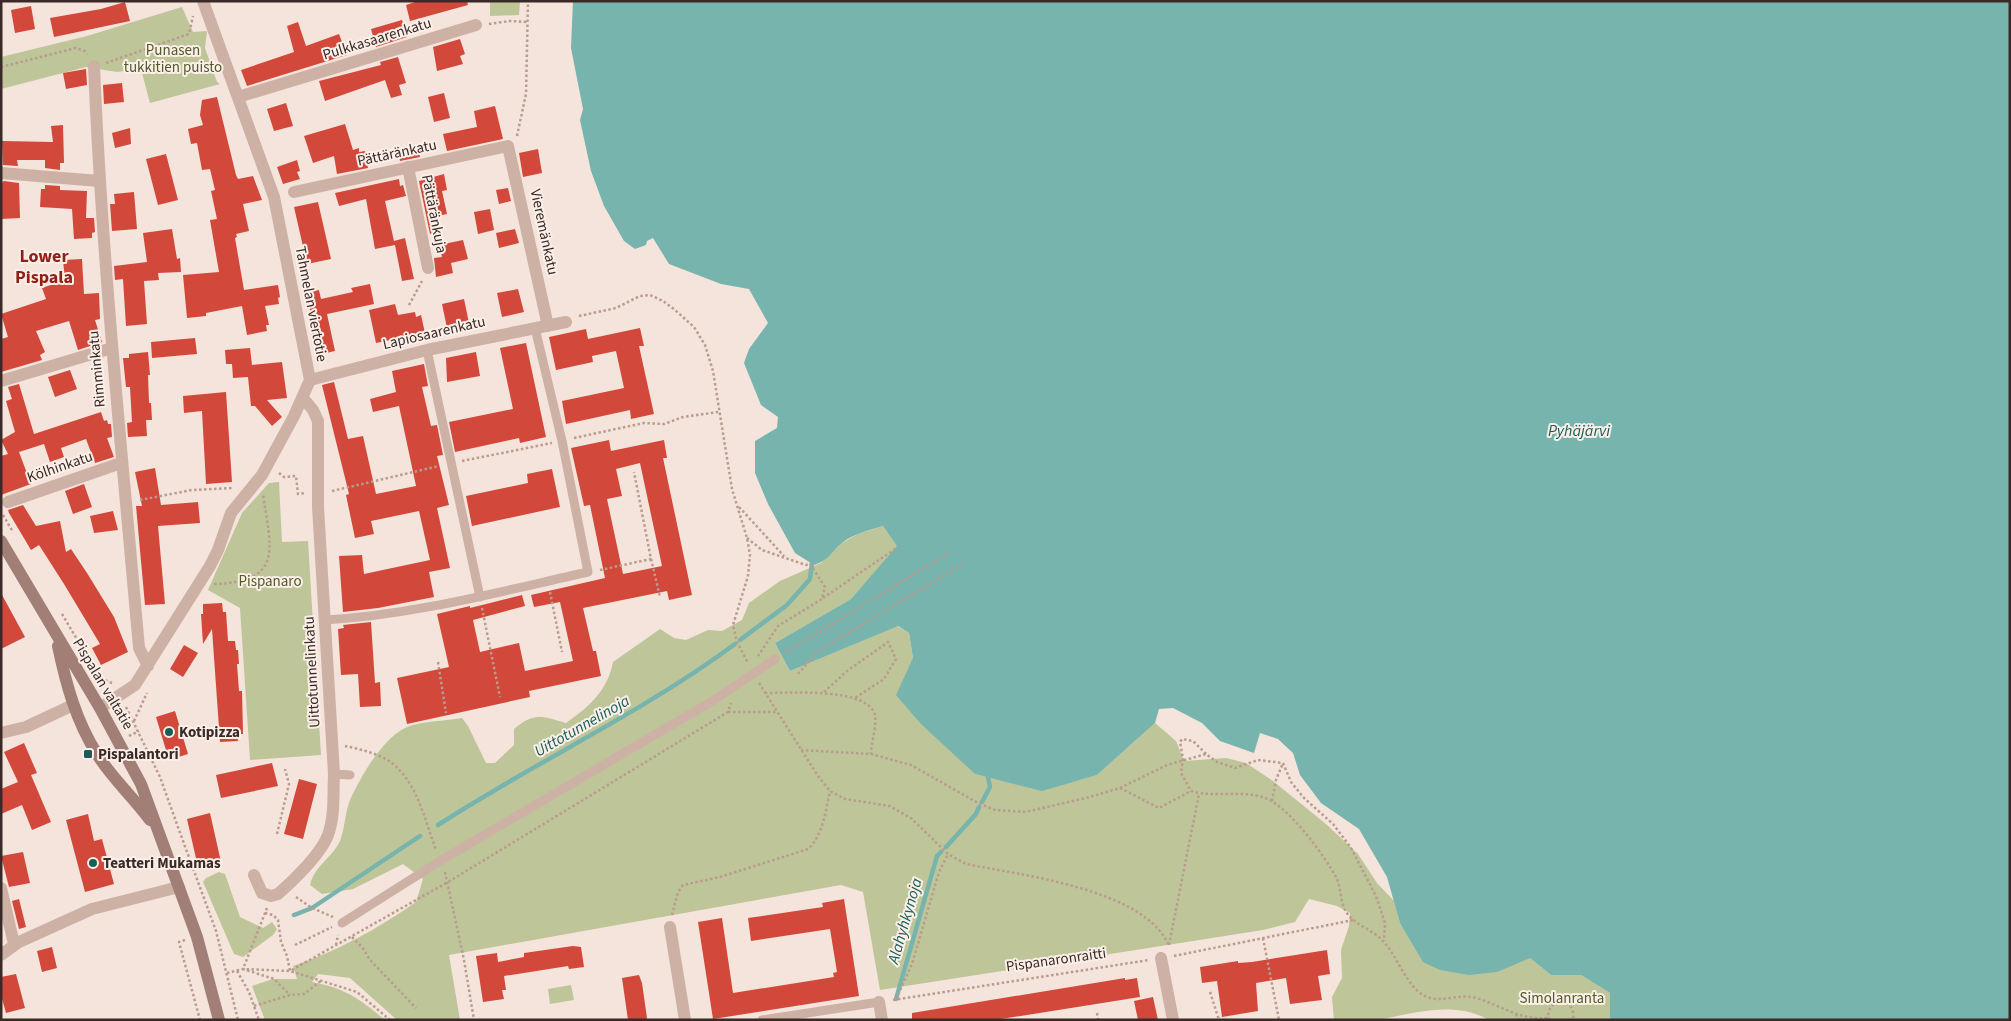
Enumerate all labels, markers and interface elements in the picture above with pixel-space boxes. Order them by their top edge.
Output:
street label: Pulkkasaarenkatu [320,12,434,66]
park label: Punasen tukkitien puisto [124,40,222,78]
street label: Pättäränkatu [355,134,439,172]
street label: Pättäränkuja [416,173,452,255]
street label: Vieremänkatu [525,187,563,277]
district label: Lower Pispala [15,244,73,290]
street label: Tahmelan viertotie [289,244,333,364]
street label: Lapiosaarenkatu [381,311,487,355]
street label: Rimminkatu [83,330,111,408]
water label: Pyhäjärvi [1548,420,1610,442]
street label: Kölhinkatu [24,446,96,488]
park label: Pispanaro [238,571,302,592]
street label: Uittotunnelinkatu [299,616,325,728]
street label: Pispalan valtatie [67,634,139,734]
water label: Uittotunnelinoja [530,690,634,762]
place label: Kotipizza [179,722,240,743]
marker: Kotipizza [163,726,175,738]
place label: Pispalantori [98,744,179,765]
marker: Pispalantori [82,748,94,760]
place label: Teatteri Mukamas [103,853,221,874]
marker: Teatteri Mukamas [87,857,99,869]
water label: Alahyhkynoja [882,875,928,967]
street label: Pispanaronraitti [1005,943,1107,977]
park label: Simolanranta [1520,988,1604,1009]

